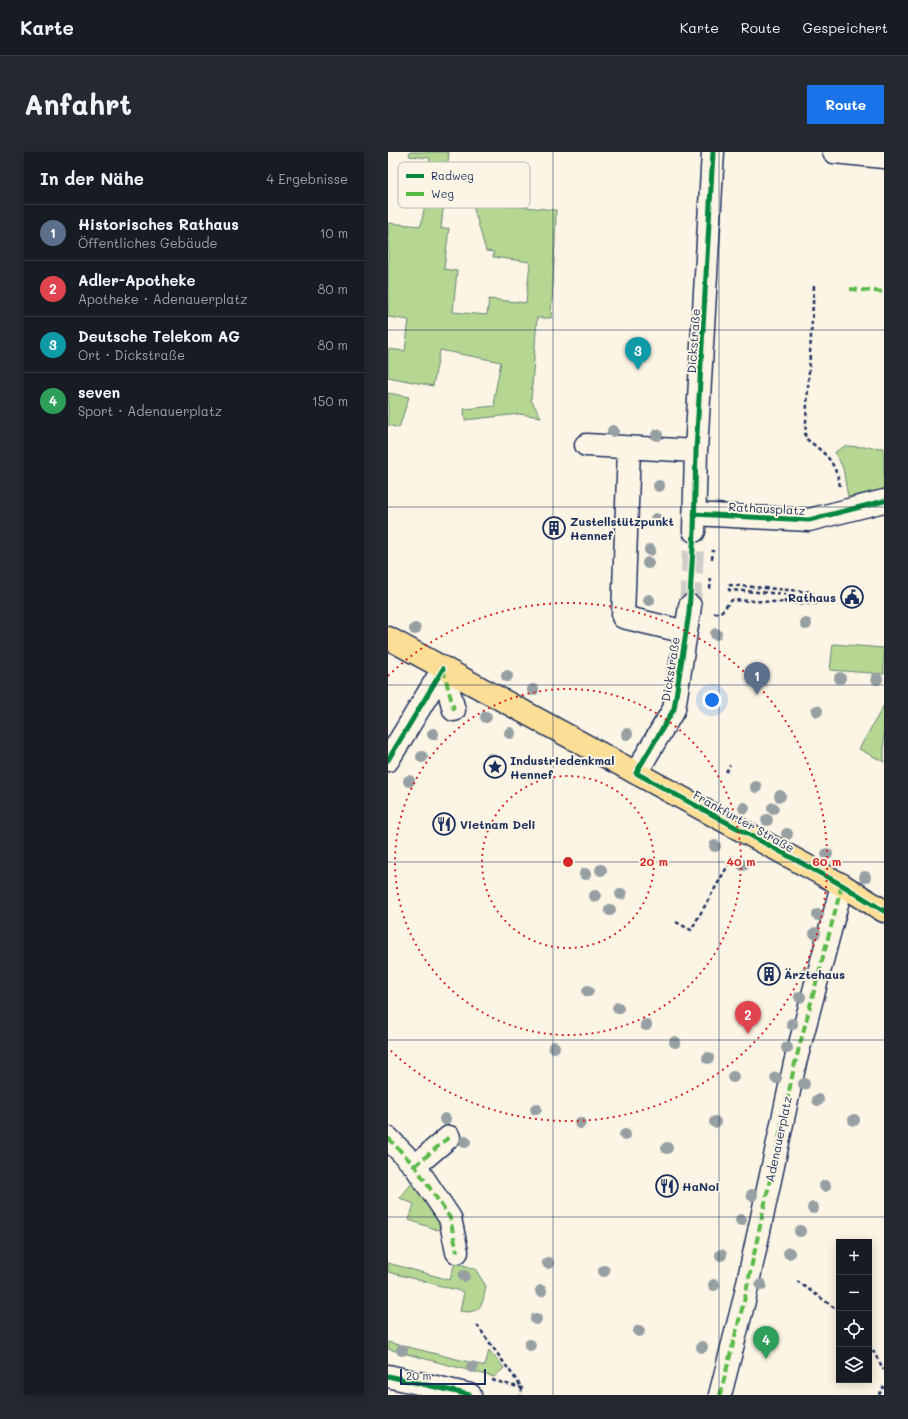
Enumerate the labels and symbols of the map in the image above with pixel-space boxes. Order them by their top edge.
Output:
legend [398,162,530,208]
text: Radweg [431,168,474,183]
text: Weg [431,186,454,201]
street label: Dickstraße [683,308,703,374]
pin: 3 [625,337,651,370]
street label: Rathausplatz [728,498,806,518]
place label: Zustellstützpunkt Hennef [570,513,674,543]
building icon: Zustellstützpunkt Hennef [541,515,567,541]
public building icon: Rathaus [839,584,865,610]
place label: Rathaus [788,589,836,605]
street label: Dickstraße [657,636,683,702]
pin: 1 [744,662,770,695]
your location [702,690,722,710]
place label: Industriedenkmal Hennef [510,752,615,782]
place icon: Industriedenkmal Hennef [482,754,508,780]
street label: Frankfurter Straße [690,786,798,856]
restaurant icon: Vietnam Deli [431,811,457,837]
place label: Vietnam Deli [460,816,536,832]
text: 20 m [640,853,668,869]
text: 40 m [726,853,756,869]
text: 60 m [813,853,841,869]
centre of rings [561,855,575,869]
building icon: Ärztehaus [756,961,782,987]
place label: Ärztehaus [784,966,845,982]
pin: 2 [735,1001,761,1034]
street label: Adenauerplatz [761,1094,795,1183]
restaurant icon: HaNoi [654,1173,680,1199]
place label: HaNoi [682,1178,719,1194]
pin: 4 [753,1326,779,1359]
scale bar [400,1367,486,1386]

